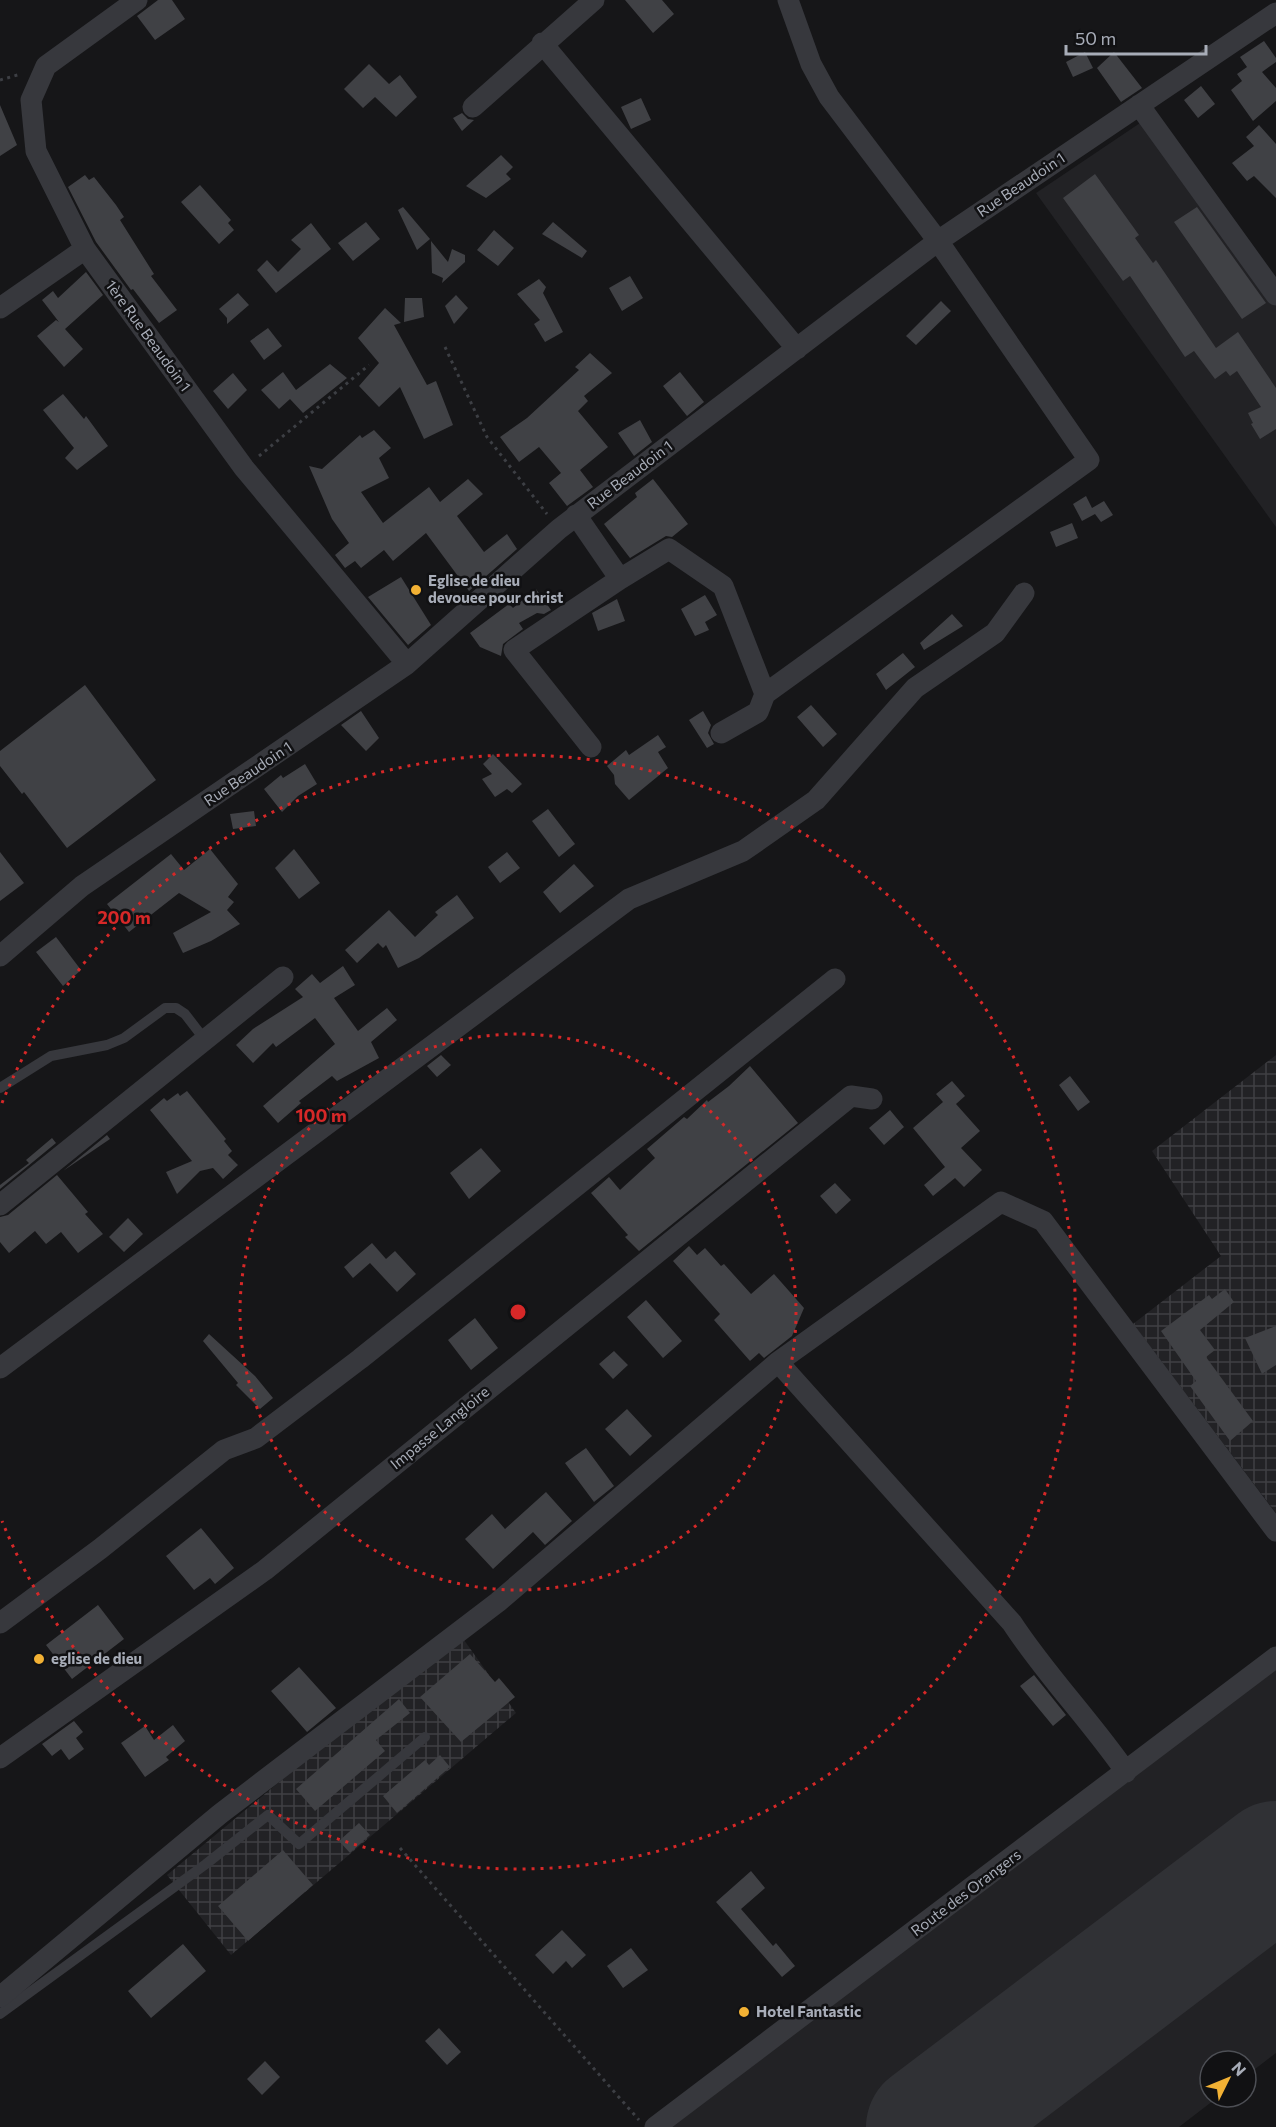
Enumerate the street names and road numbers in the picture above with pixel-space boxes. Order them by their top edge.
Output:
street label: Rue Beaudoin 1 [973,148,1068,220]
street label: 1ère Rue Beaudoin 1 [102,276,195,395]
street label: Rue Beaudoin 1 [583,436,676,512]
street label: Rue Beaudoin 1 [200,737,295,809]
street label: Impasse Langloire [386,1382,492,1473]
street label: Route des Orangers [907,1845,1024,1939]

